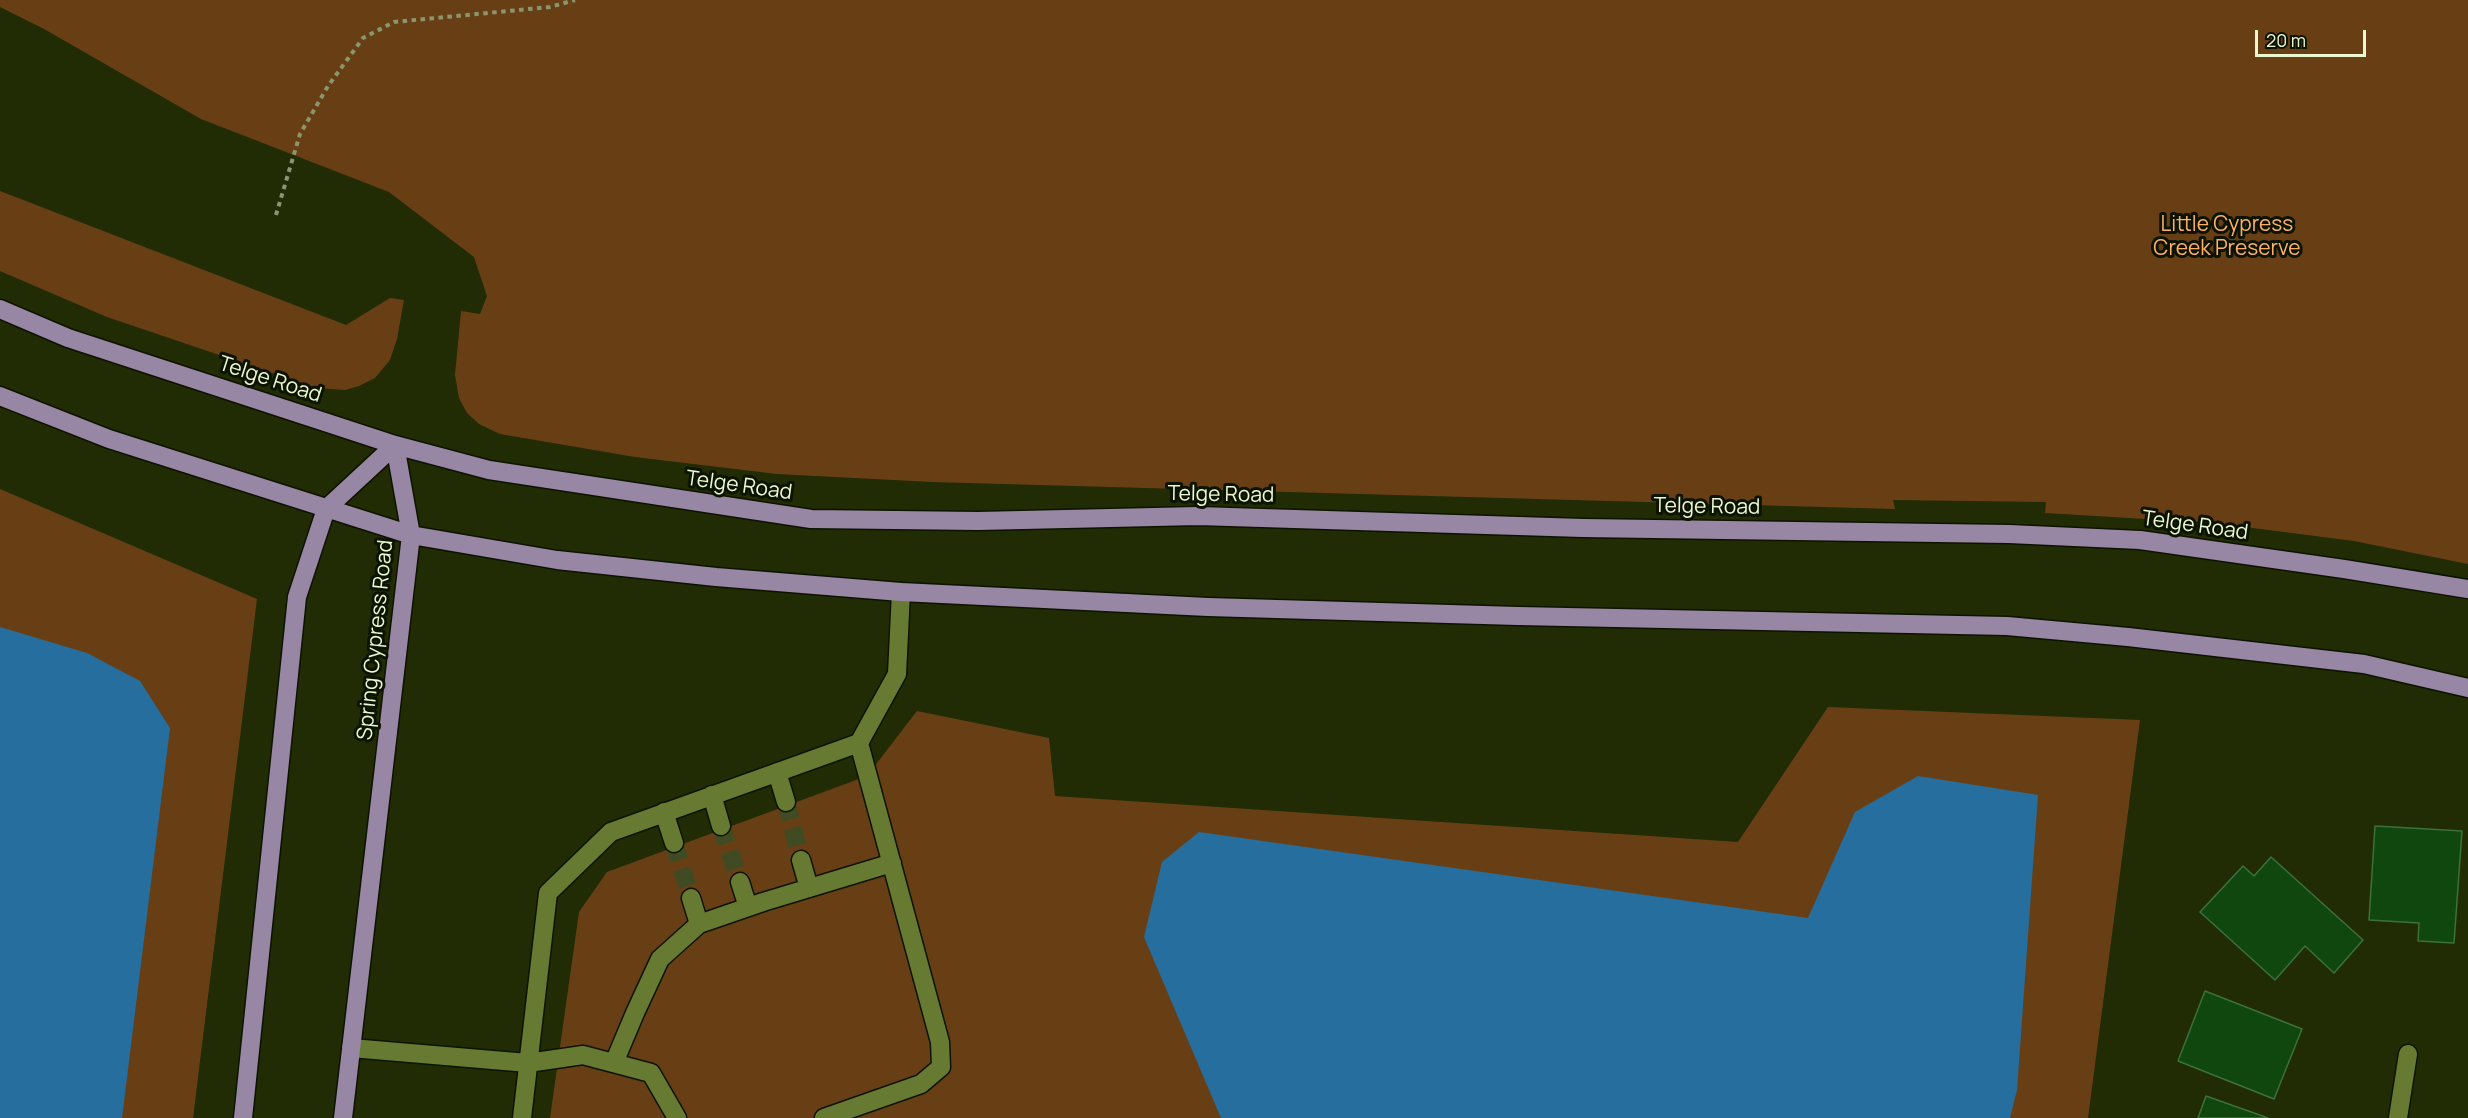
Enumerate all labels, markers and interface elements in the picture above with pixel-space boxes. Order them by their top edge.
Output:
scale bar [2258,18,2369,56]
text: 20 m [2266,28,2306,52]
park label: Little Cypress Creek Preserve [2153,212,2301,262]
street label: Telge Road [215,352,325,408]
street label: Telge Road [684,466,794,506]
street label: Telge Road [1167,481,1275,509]
street label: Telge Road [1653,493,1761,521]
street label: Telge Road [2140,506,2250,546]
street label: Spring Cypress Road [353,539,399,741]

